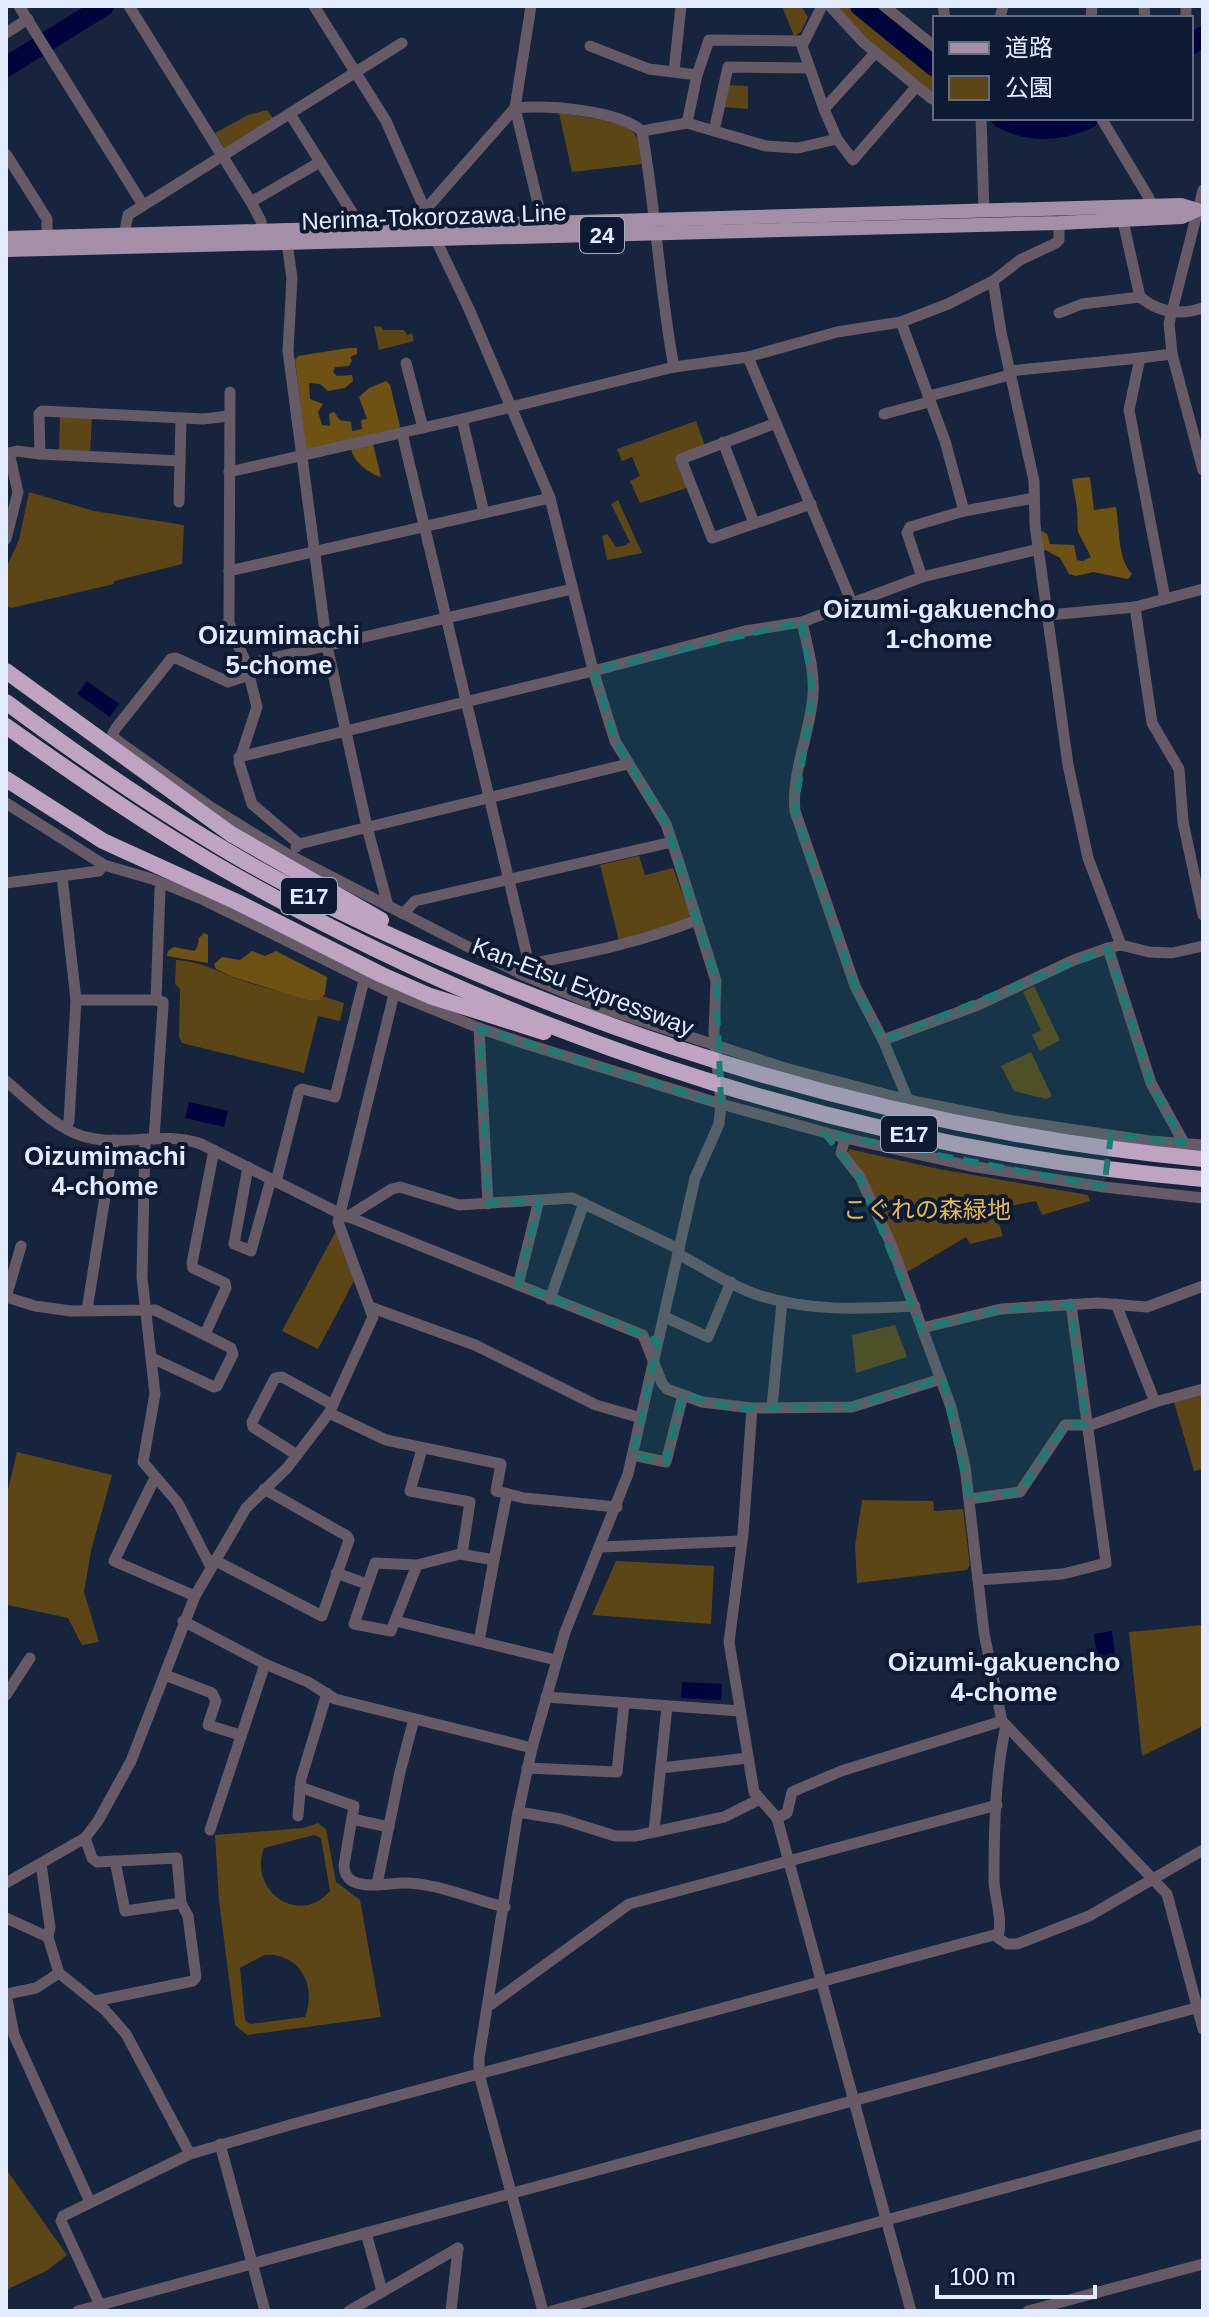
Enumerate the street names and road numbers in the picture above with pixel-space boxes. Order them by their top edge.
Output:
street label: Nerima-Tokorozawa Line [301,198,567,235]
road number: 24 [580,217,624,253]
road number: E17 [281,878,337,914]
street label: Kan-Etsu Expressway [469,932,698,1041]
road number: E17 [881,1116,937,1152]

